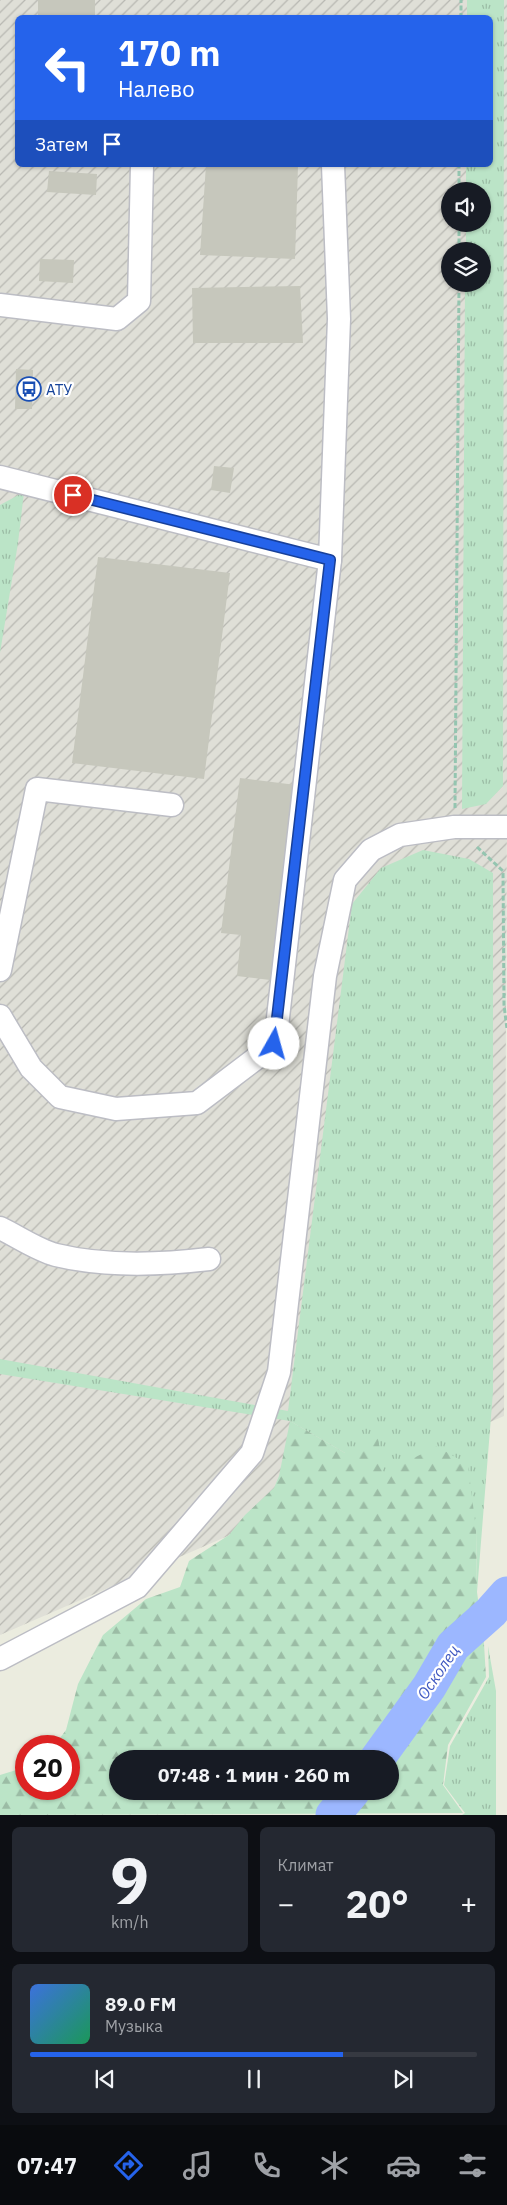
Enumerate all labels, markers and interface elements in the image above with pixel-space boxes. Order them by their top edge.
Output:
text: 170 m [118,30,221,76]
icon: left [35,35,100,100]
text: Налево [118,74,195,103]
icon: arrive [98,130,126,158]
text: Затем [35,132,88,156]
map controls [441,182,491,292]
button: sound [441,182,491,232]
button: layers [441,242,491,292]
bus stop icon: АТУ [16,376,42,402]
place label: АТУ [46,380,72,399]
pin [52,474,94,516]
icon: arrive [59,481,87,509]
position arrow [247,1017,299,1069]
water label: Осколец [413,1641,463,1703]
speed limit sign: 20 [15,1735,80,1800]
text: 07:48 · 1 мин · 260 m [158,1763,350,1787]
text: 9 [110,1837,149,1922]
text: Климат [278,1855,334,1875]
text: 20° [346,1879,409,1928]
text: − [278,1885,294,1922]
text: + [460,1885,477,1922]
text: km/h [111,1912,149,1932]
text: 89.0 FM [105,1992,176,2016]
text: Музыка [105,2016,163,2036]
icon: previous [91,2065,119,2093]
icon: pause [240,2065,268,2093]
icon: next [389,2065,417,2093]
icon: directions [111,2148,146,2183]
icon: music [180,2148,215,2183]
icon: phone [249,2148,284,2183]
icon: climate [317,2148,352,2183]
icon: car [386,2148,421,2183]
icon: filters [455,2148,490,2183]
text: 07:47 [17,2151,77,2180]

